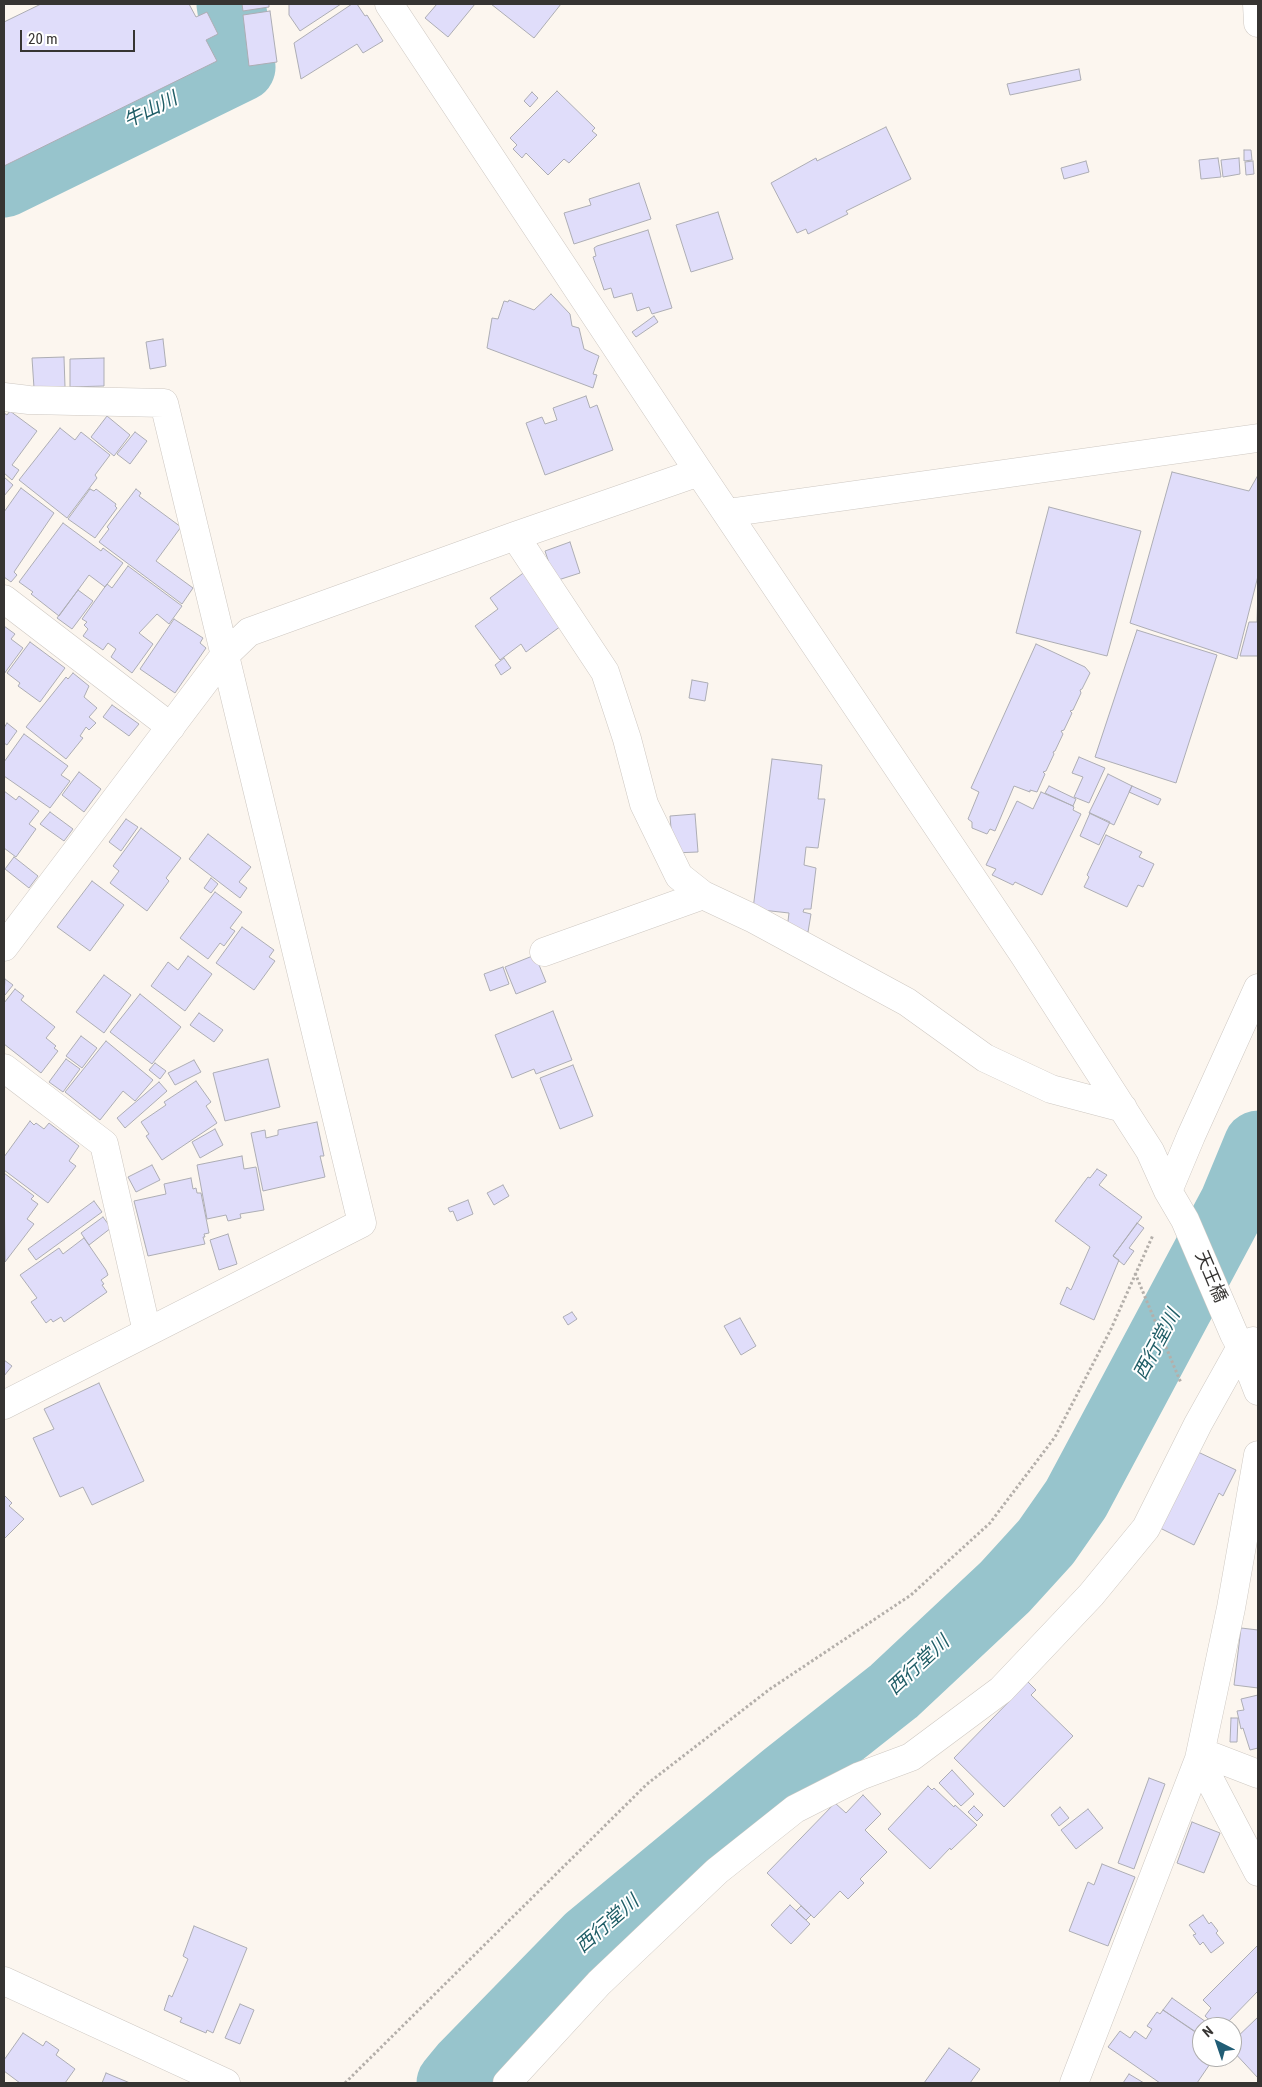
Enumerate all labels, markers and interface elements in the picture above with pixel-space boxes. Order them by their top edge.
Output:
scale bar [22,20,138,52]
text: 20 m [28,30,58,48]
water label: 牛山川 [120,88,182,134]
street label: 天王橋 [1190,1248,1230,1306]
water label: 西行堂川 [1130,1306,1186,1384]
water label: 西行堂川 [883,1632,955,1700]
water label: 西行堂川 [572,1891,644,1959]
north arrow [1192,2017,1242,2067]
text: N [1199,2023,1216,2040]

